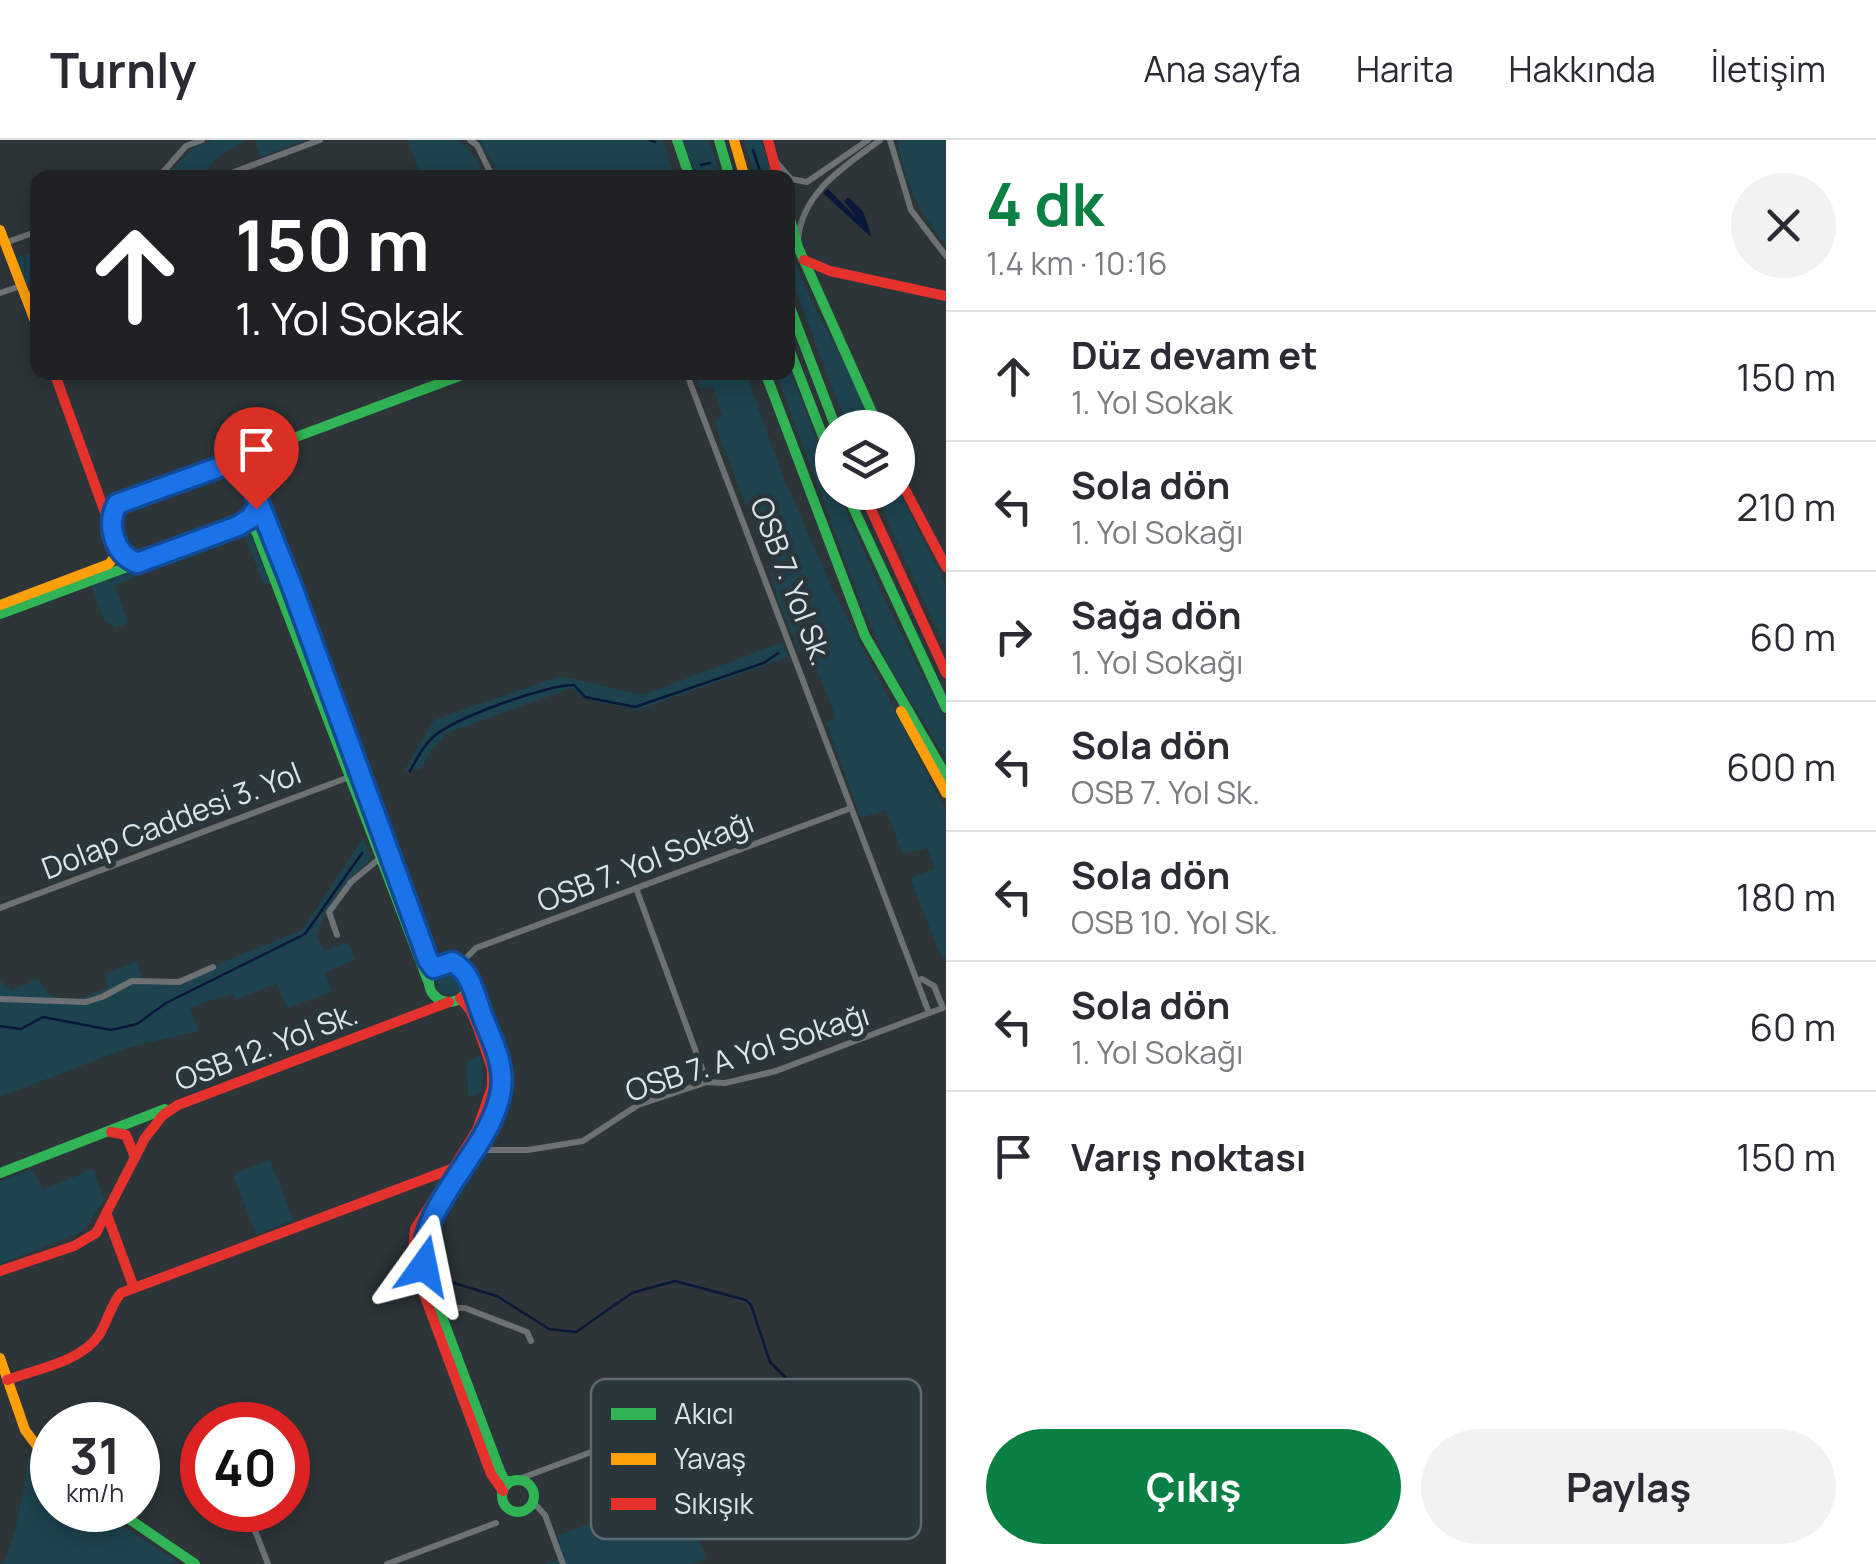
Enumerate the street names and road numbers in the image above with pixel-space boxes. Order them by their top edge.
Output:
street label: OSB 7. Yol Sk. [741,491,843,671]
street label: Dolap Caddesi 3. Yol [36,752,306,888]
street label: OSB 7. Yol Sokağı [531,801,759,921]
street label: OSB 12. Yol Sk. [169,992,363,1100]
street label: OSB 7. A Yol Sokağı [620,993,874,1111]

